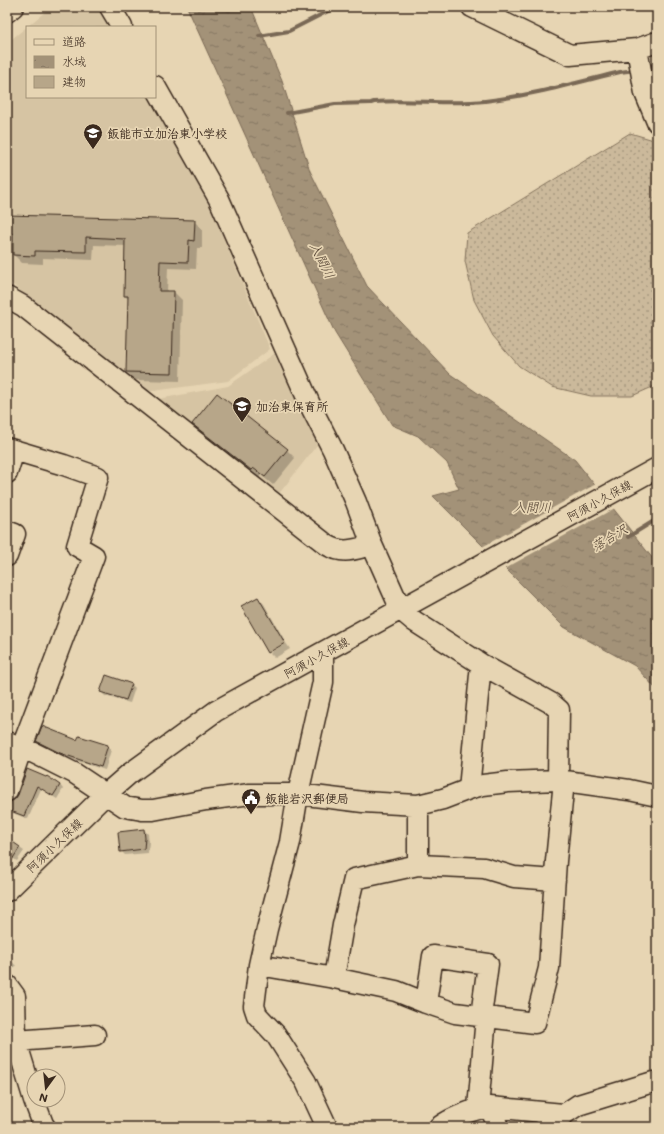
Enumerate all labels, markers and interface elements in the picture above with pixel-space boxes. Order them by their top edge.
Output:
legend [26,26,156,98]
text: 道路 [62,33,86,49]
text: 水域 [62,53,86,69]
text: 建物 [62,73,86,89]
school or university icon: 飯能市立加治東小学校 [82,122,104,150]
place label: 飯能市立加治東小学校 [107,125,227,141]
water label: 入間川 [307,239,339,281]
school or university icon: 加治東保育所 [231,395,253,423]
place label: 加治東保育所 [256,398,329,414]
street label: 阿須小久保線 [564,476,634,524]
water label: 入間川 [512,498,552,515]
water label: 落合沢 [588,519,631,554]
street label: 阿須小久保線 [281,633,351,681]
public building icon: 飯能岩沢郵便局 [240,787,262,815]
place label: 飯能岩沢郵便局 [265,790,349,806]
street label: 阿須小久保線 [23,814,85,876]
north arrow [26,1068,66,1108]
text: N [37,1090,49,1106]

